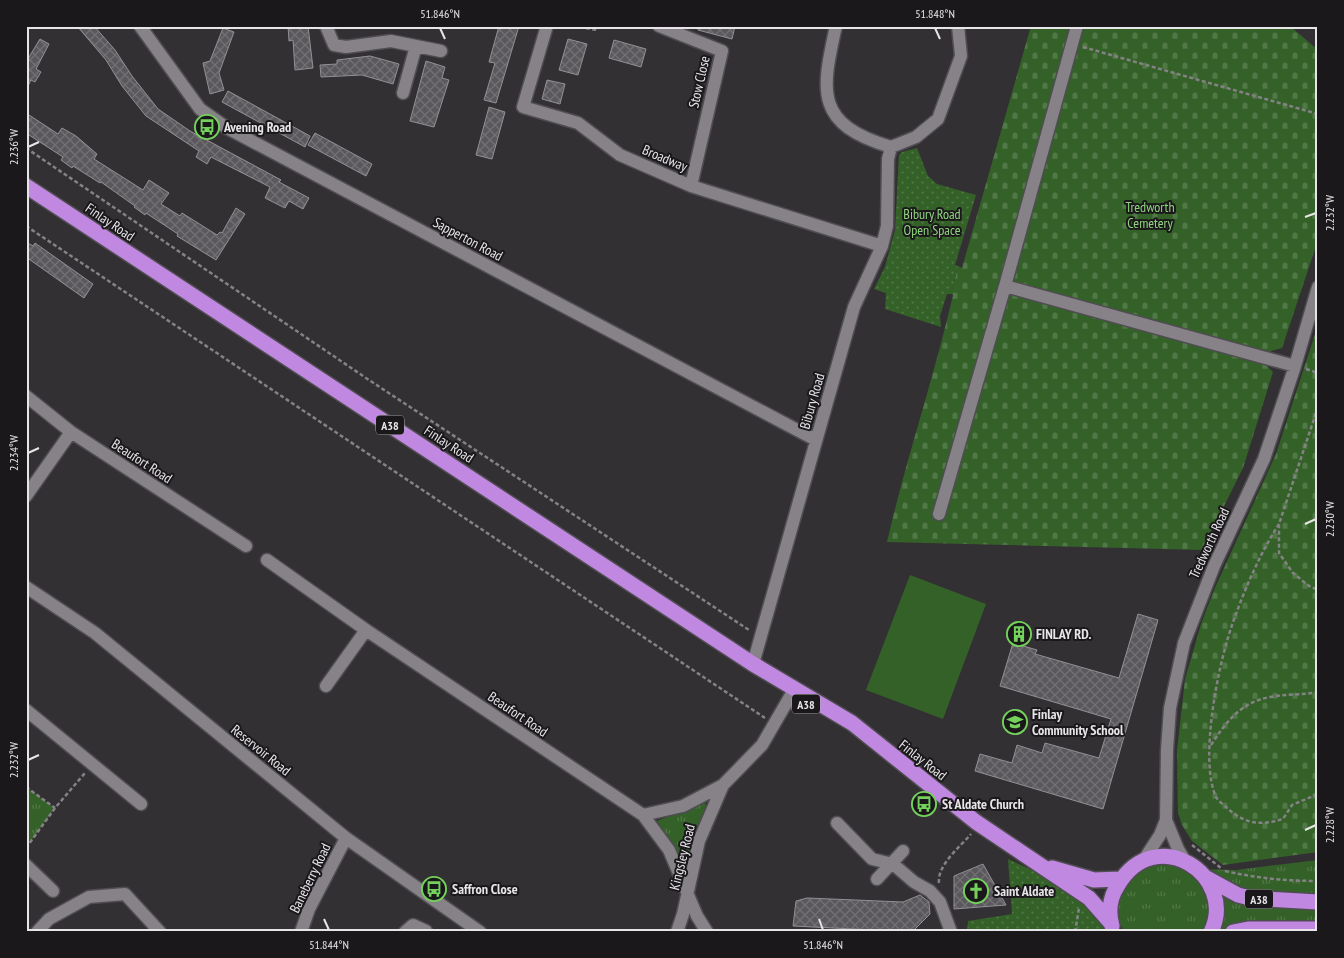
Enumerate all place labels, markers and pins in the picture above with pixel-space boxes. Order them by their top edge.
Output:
bus stop icon: Avening Road [194,114,220,140]
place label: Avening Road [223,118,291,136]
building icon: FINLAY RD. [1006,621,1032,647]
place label: FINLAY RD. [1036,625,1091,643]
place label: Finlay Community School [1032,705,1124,739]
school or university icon: Finlay Community School [1002,709,1028,735]
bus stop icon: St Aldate Church [911,791,937,817]
place label: St Aldate Church [942,795,1024,813]
bus stop icon: Saffron Close [421,876,447,902]
church icon: Saint Aldate [963,878,989,904]
place label: Saffron Close [452,880,518,898]
place label: Saint Aldate [994,882,1054,900]

